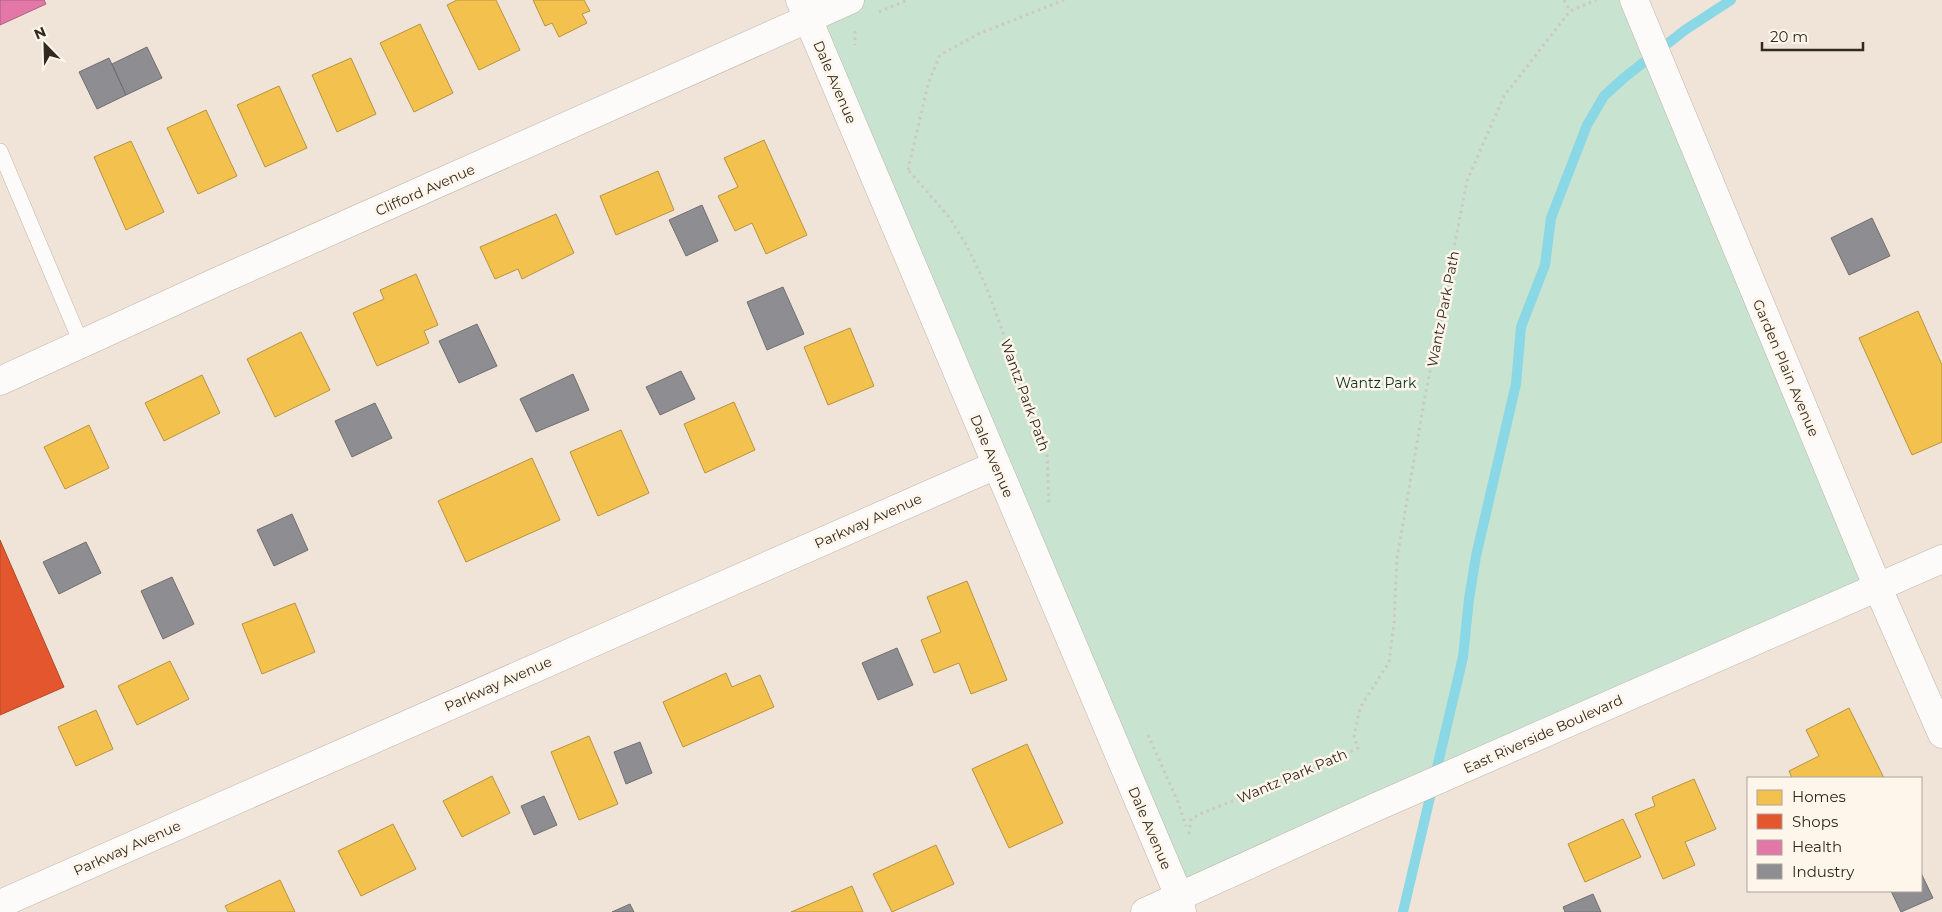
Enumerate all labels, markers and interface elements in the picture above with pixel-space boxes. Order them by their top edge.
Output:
north arrow [20,20,70,70]
scale bar [1762,20,1863,52]
text: N [31,23,49,44]
text: 20 m [1770,27,1808,46]
street label: Dale Avenue [809,38,861,126]
street label: Clifford Avenue [372,160,478,220]
street label: Wantz Park Path [1423,249,1463,369]
street label: Garden Plain Avenue [1749,297,1823,439]
street label: Wantz Park Path [996,337,1054,453]
park label: Wantz Park [1336,374,1417,392]
street label: Dale Avenue [966,412,1018,500]
street label: Parkway Avenue [811,489,925,553]
street label: Parkway Avenue [441,652,555,716]
street label: East Riverside Boulevard [1461,691,1625,777]
street label: Wantz Park Path [1234,745,1350,807]
legend [1747,777,1922,892]
street label: Dale Avenue [1124,784,1176,872]
text: Homes [1792,787,1846,806]
text: Shops [1792,812,1838,831]
street label: Parkway Avenue [70,816,184,880]
text: Health [1792,837,1842,856]
text: Industry [1792,862,1855,881]

